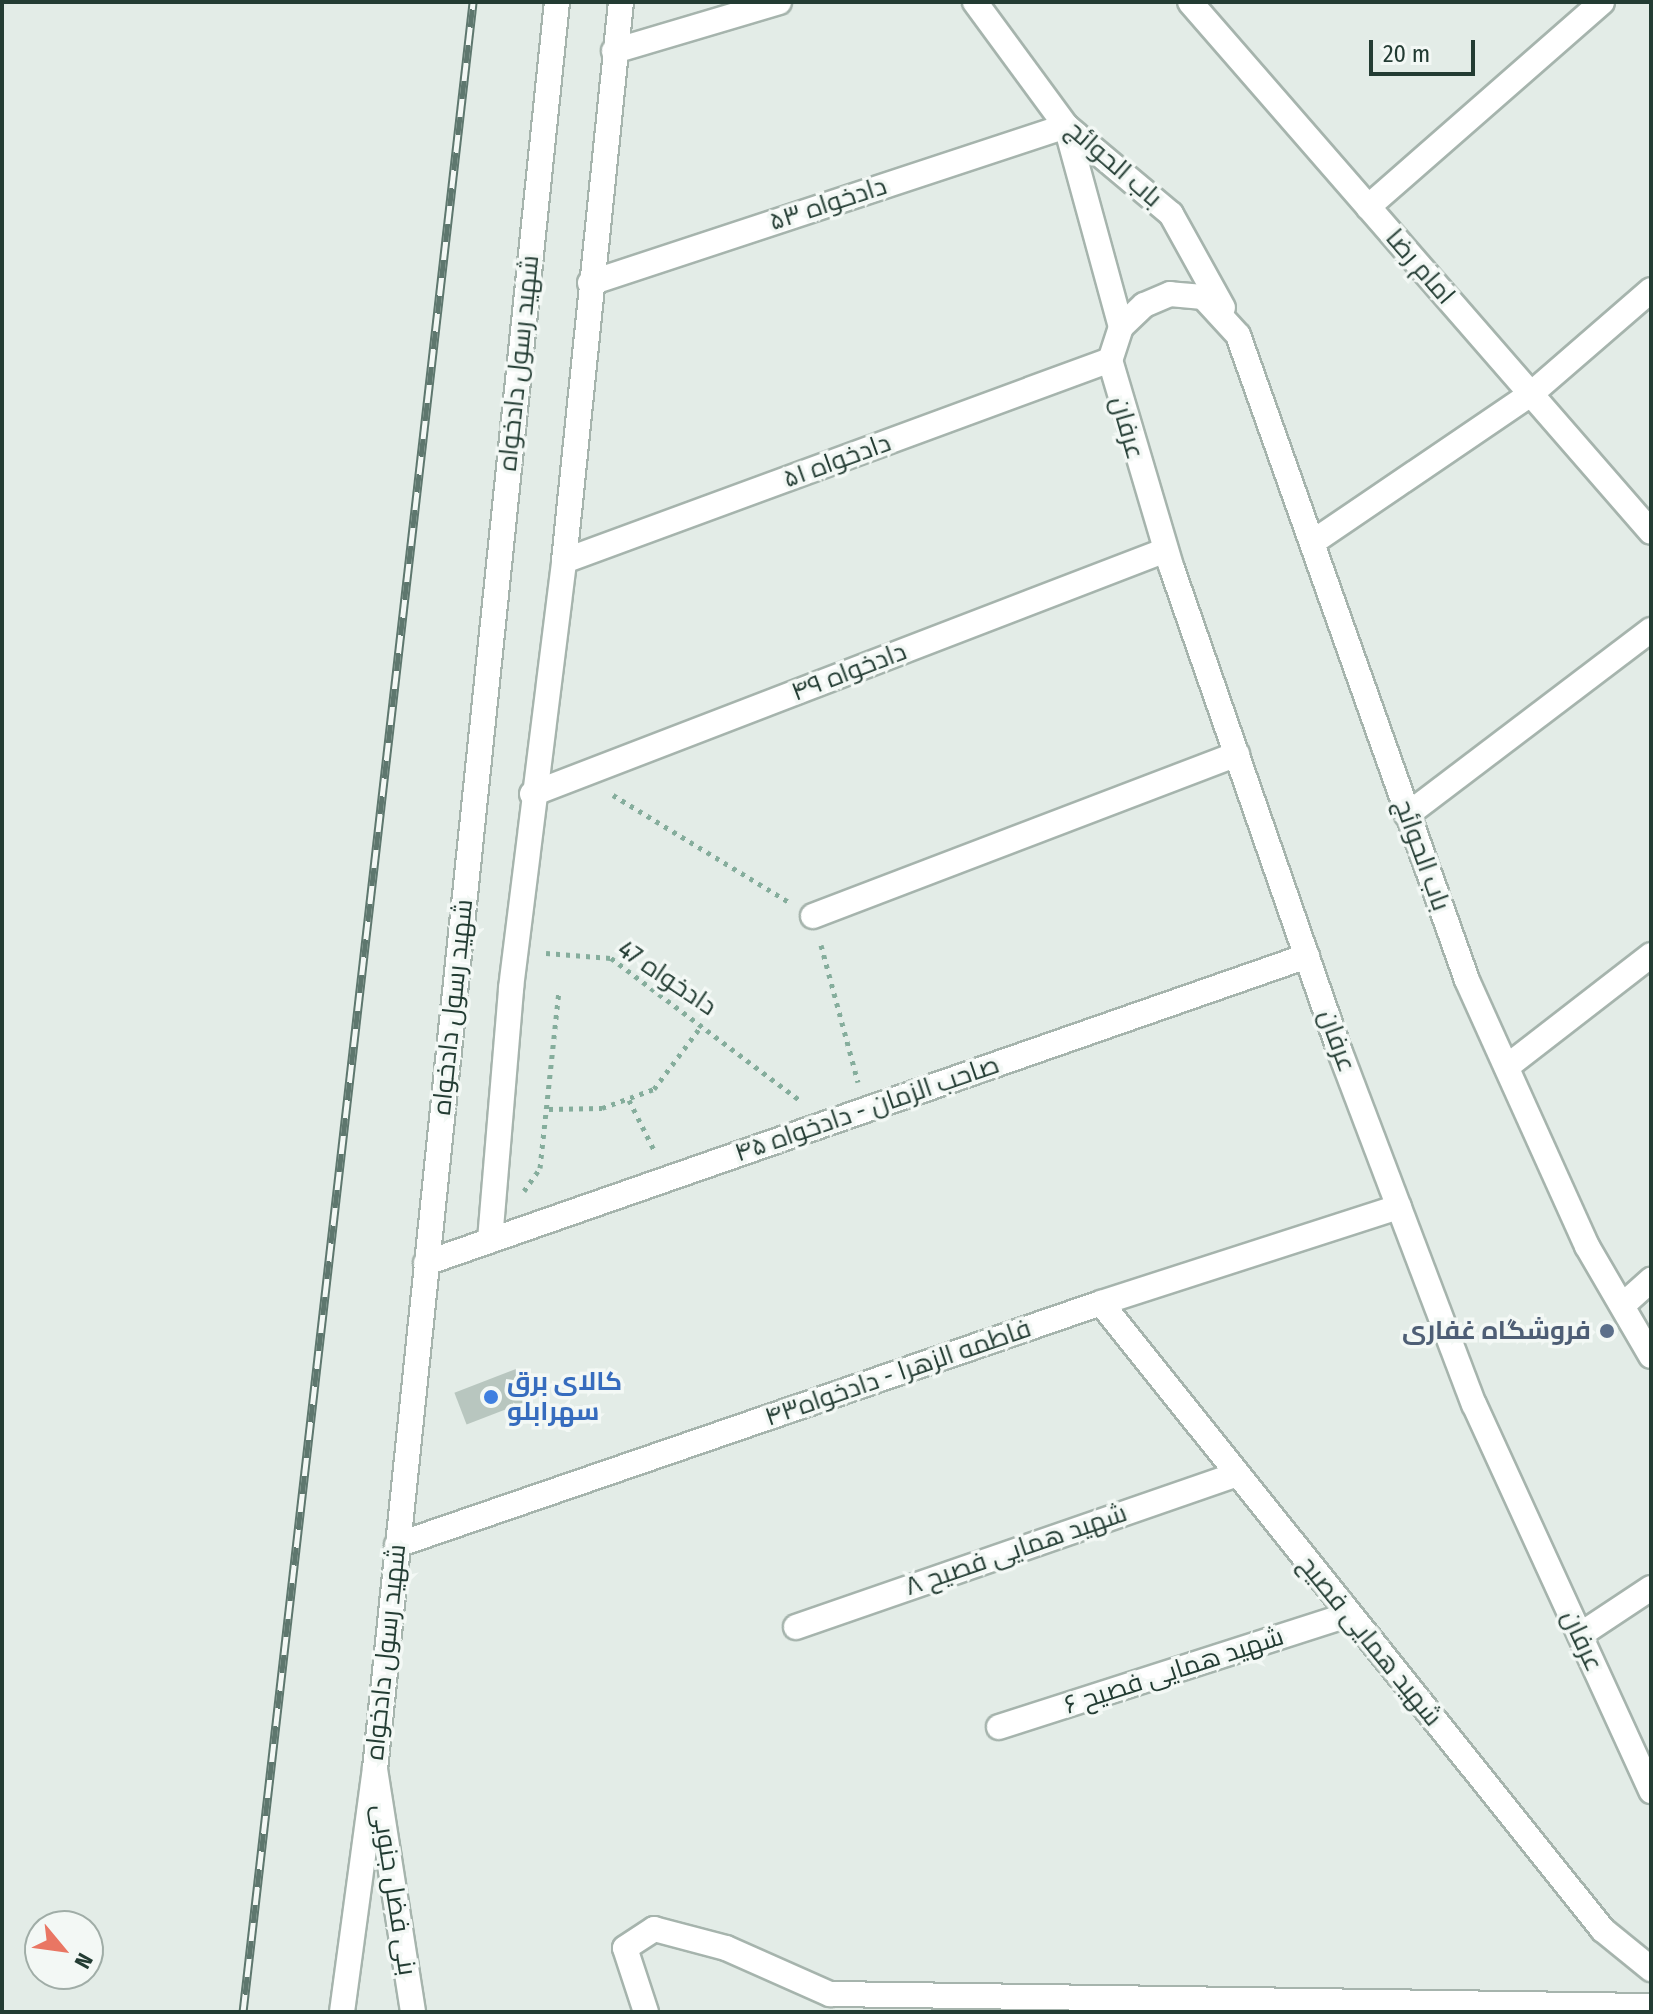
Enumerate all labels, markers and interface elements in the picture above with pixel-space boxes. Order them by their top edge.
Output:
scale bar [1373,24,1479,74]
text: 20 m [1383,40,1430,68]
street label: باب الحوائج [1060,114,1168,214]
street label: دادخواه ۵۳ [765,170,891,238]
street label: امام رضا [1379,223,1461,311]
street label: شهید رسول دادخواه [492,254,546,472]
street label: عرفان [1103,393,1151,463]
street label: دادخواه ۵۱ [779,427,895,495]
street label: دادخواه ۴۹ [787,636,911,708]
street label: باب الحوائج [1387,795,1457,915]
street label: شهید رسول دادخواه [426,898,480,1116]
street label: دادخواه 47 [612,934,722,1022]
street label: عرفان [1311,1006,1363,1076]
street label: صاحب الزمان - دادخواه ۴۵ [731,1049,1003,1169]
street label: فاطمه الزهرا - دادخواه۴۳ [761,1313,1035,1433]
place label: فروشگاه غفاری [1402,1315,1591,1347]
marker: فروشگاه غفاری [1598,1322,1616,1340]
place label: کالای برق سهرابلو [507,1366,622,1428]
marker: کالای برق سهرابلو [482,1388,500,1406]
street label: شهید همایی فصیح ۸ [901,1497,1131,1603]
street label: شهید رسول دادخواه [359,1543,413,1761]
street label: شهید همایی فصیح [1292,1550,1448,1732]
street label: عرفان [1554,1605,1610,1677]
street label: شهید همایی فصیح ۶ [1060,1621,1288,1721]
street label: بنی فضل جنوبی [365,1802,423,1978]
north arrow [24,1910,104,1990]
text: N [69,1949,99,1973]

